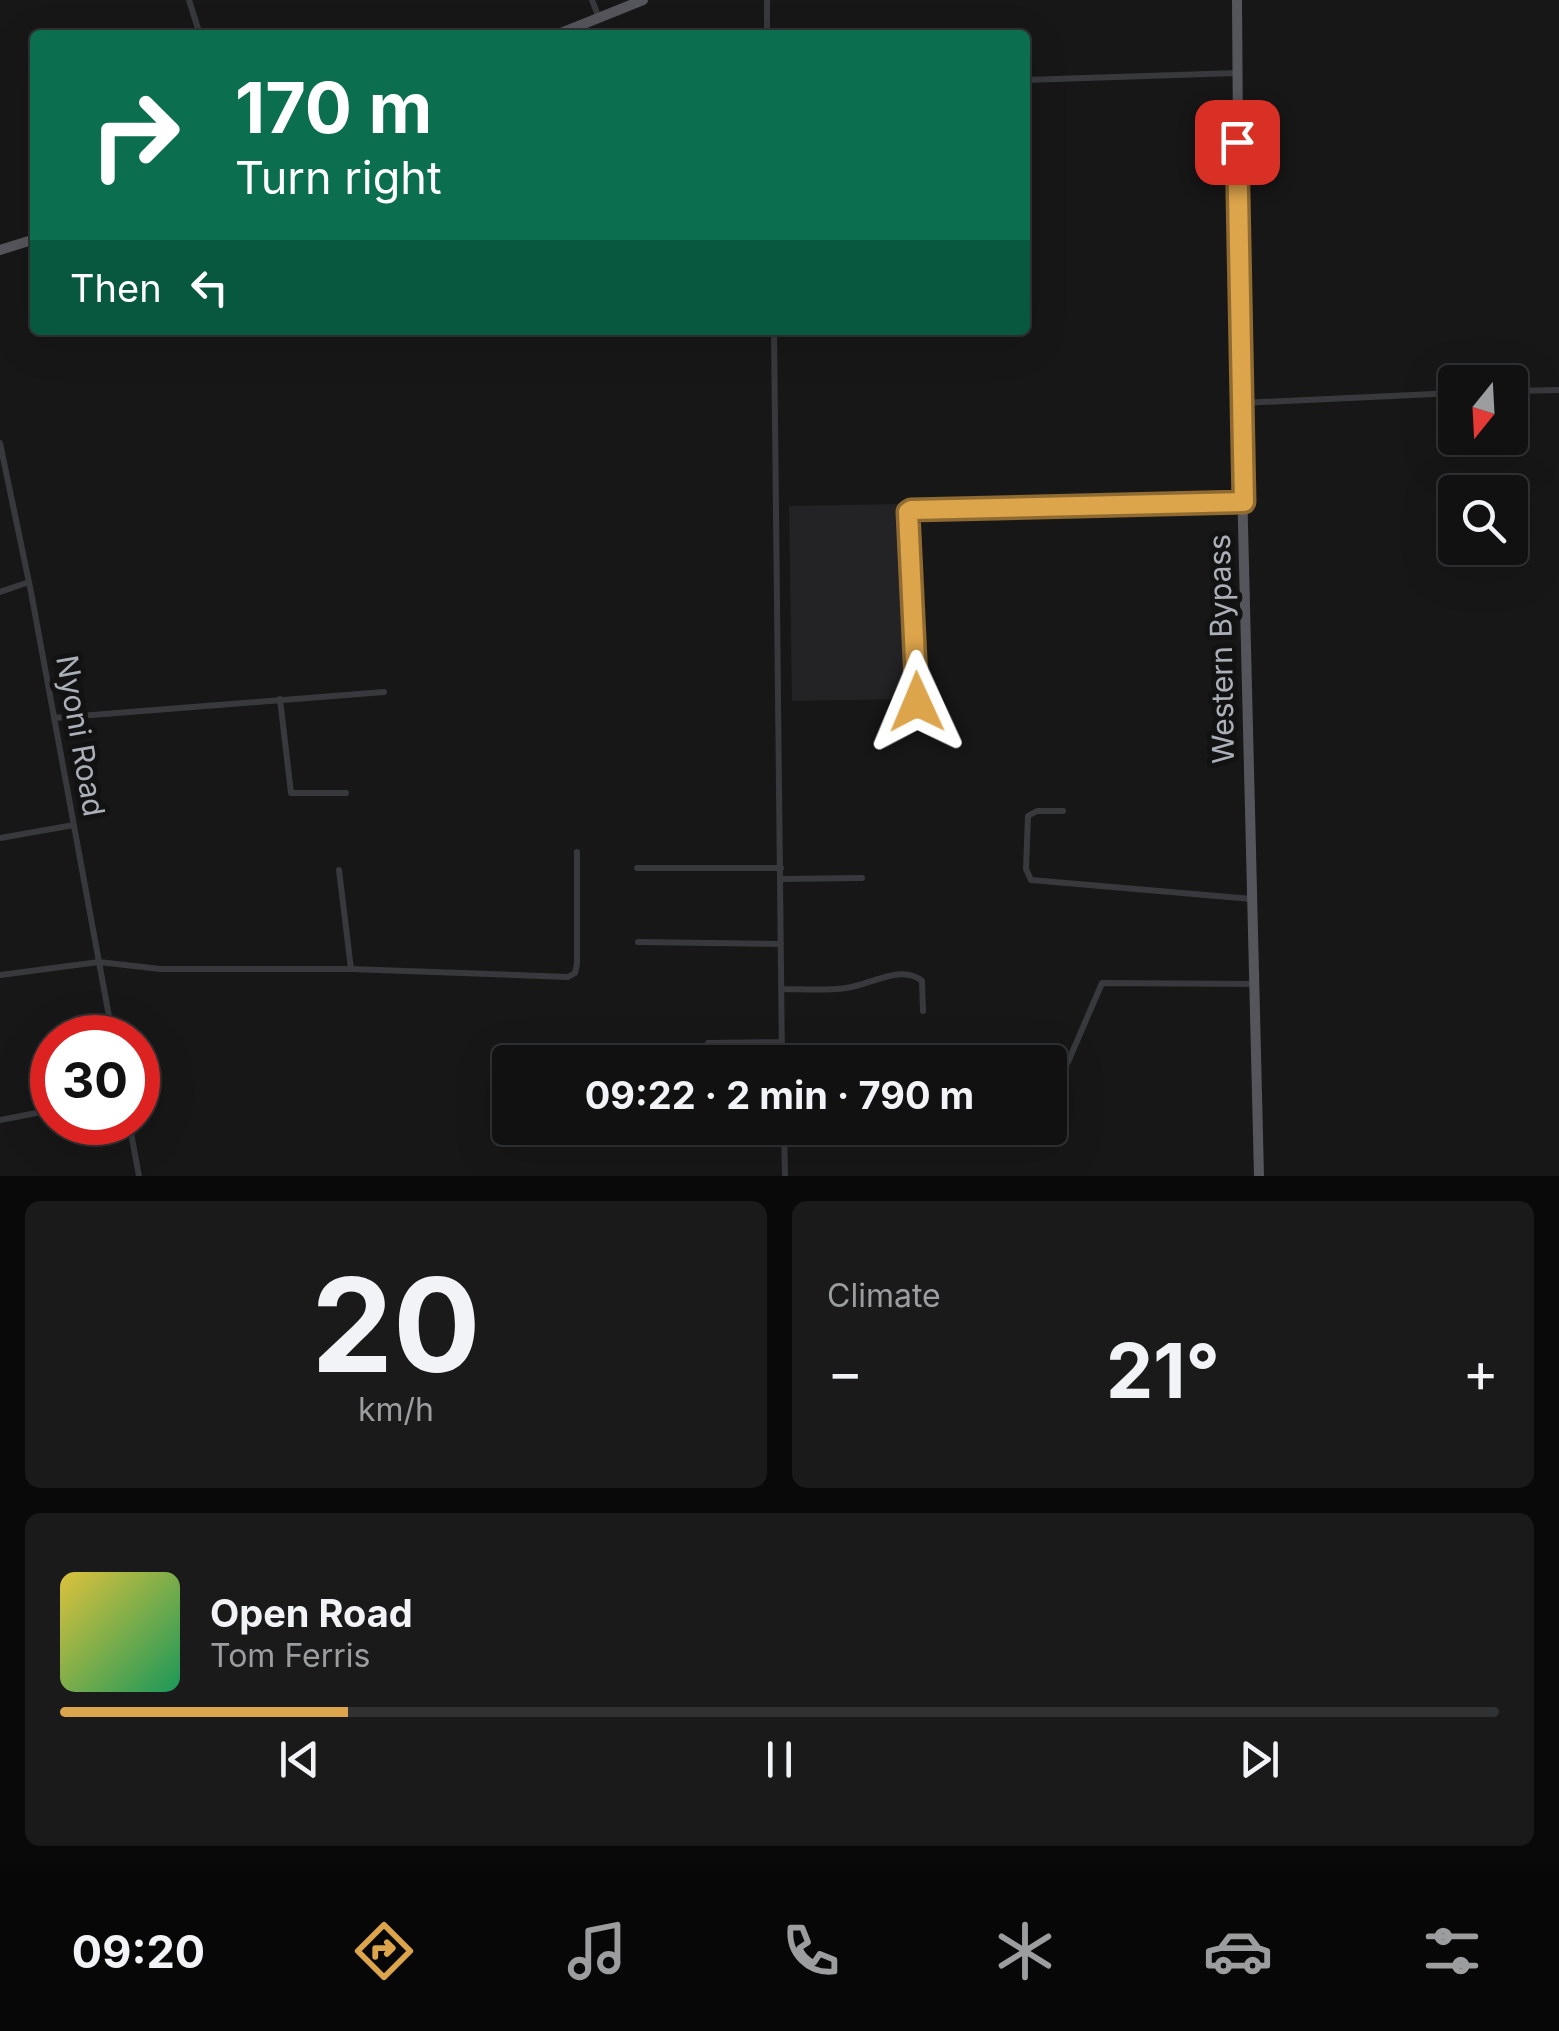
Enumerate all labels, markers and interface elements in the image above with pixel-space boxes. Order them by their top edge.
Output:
text: 170 m [235,65,432,150]
icon: right [70,70,200,200]
pin [1195,100,1280,185]
icon: arrive [1210,115,1265,170]
text: Turn right [235,150,442,205]
icon: left [182,260,237,315]
text: Then [70,265,162,311]
north arrow [1438,365,1528,455]
map controls [1438,365,1528,565]
button: search [1438,475,1528,565]
street label: Western Bypass [1201,534,1241,764]
position arrow [865,650,969,754]
street label: Nyoni Road [49,653,113,819]
speed limit sign: 30 [30,1015,160,1145]
text: 09:22 · 2 min · 790 m [585,1072,974,1118]
text: 20 [311,1246,481,1403]
text: Climate [827,1276,941,1315]
text: 21° [1106,1325,1220,1416]
text: − [827,1339,863,1405]
text: + [1463,1339,1499,1405]
text: km/h [358,1390,434,1429]
text: Open Road [210,1590,413,1636]
text: Tom Ferris [210,1636,370,1675]
icon: previous [272,1732,327,1787]
icon: pause [752,1732,807,1787]
icon: next [1232,1732,1287,1787]
icon: directions [349,1916,419,1986]
icon: music [562,1916,632,1986]
icon: phone [776,1916,846,1986]
icon: climate [990,1916,1060,1986]
icon: car [1203,1916,1273,1986]
icon: filters [1417,1916,1487,1986]
text: 09:20 [72,1924,205,1979]

